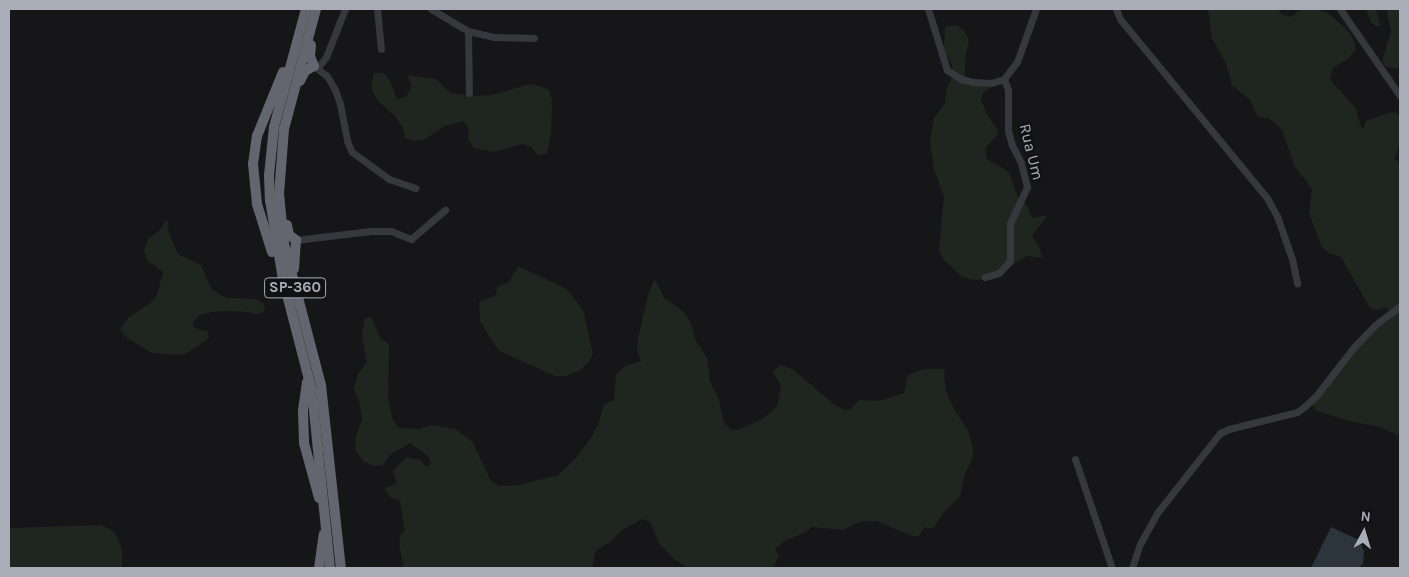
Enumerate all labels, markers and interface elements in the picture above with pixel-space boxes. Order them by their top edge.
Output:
street label: Rua Um [1015,122,1047,182]
road number: SP-360 [264,276,326,300]
north arrow [1339,507,1389,557]
text: N [1360,508,1371,526]

